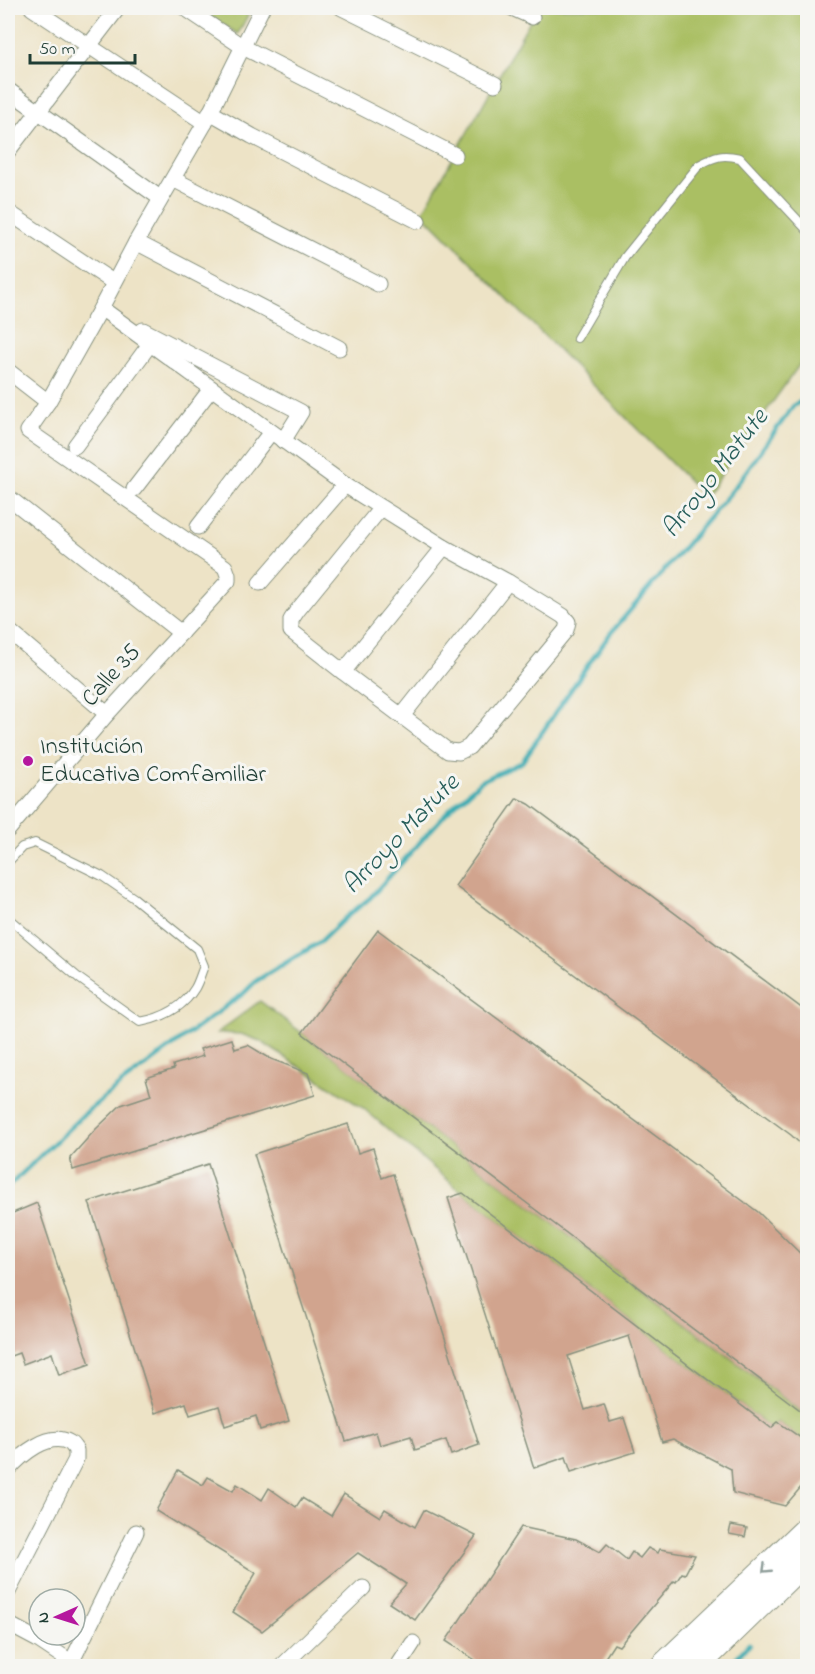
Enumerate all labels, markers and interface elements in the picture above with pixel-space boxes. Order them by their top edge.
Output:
scale bar [30,27,135,65]
text: 50 m [39,37,76,63]
water label: Arroyo Matute [653,400,779,547]
street label: Calle 35 [74,636,150,715]
place label: Institución Educativa Comfamiliar [40,730,267,793]
marker: Institución Educativa Comfamiliar [21,754,35,768]
water label: Arroyo Matute [335,765,470,904]
one-way arrow [762,1562,773,1573]
north arrow [27,1587,87,1647]
text: N [32,1611,56,1624]

